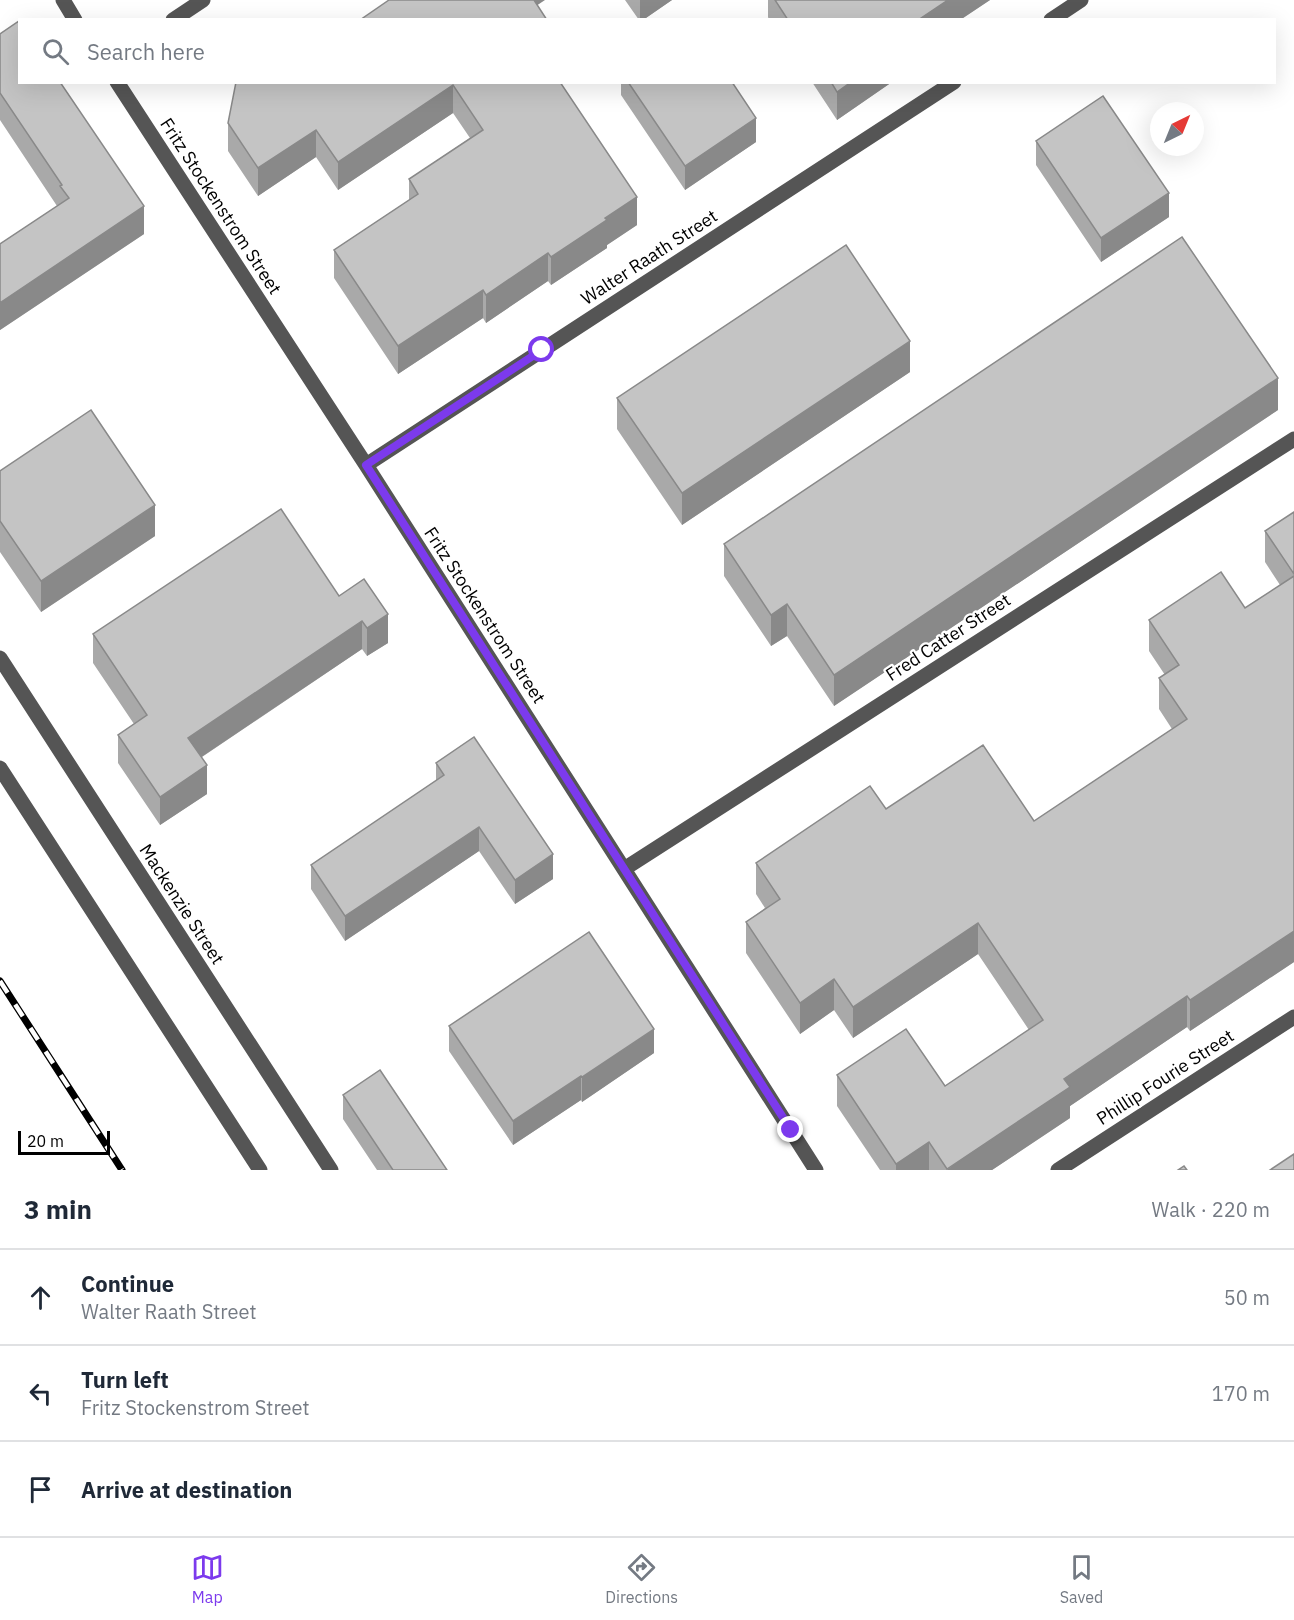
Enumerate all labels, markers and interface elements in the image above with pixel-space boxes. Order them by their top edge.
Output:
search box [18,18,1276,84]
icon: search [39,35,72,68]
text: Search here [87,37,205,66]
north arrow [1150,102,1204,156]
street label: Fritz Stockenstrom Street [155,113,287,299]
street label: Walter Raath Street [576,204,722,310]
route start [528,336,554,362]
street label: Fritz Stockenstrom Street [419,522,551,708]
street label: Fred Catter Street [881,588,1015,686]
street label: Mackenzie Street [135,839,229,969]
street label: Phillip Fourie Street [1092,1024,1238,1130]
route end [777,1116,803,1142]
scale bar [18,1128,110,1156]
text: 20 m [27,1131,64,1151]
text: 3 min [24,1192,92,1226]
text: Walk · 220 m [1152,1196,1270,1223]
text: Continue [81,1269,174,1298]
icon: ahead [24,1281,57,1314]
text: 50 m [1224,1284,1270,1311]
text: Walter Raath Street [81,1298,257,1325]
text: Turn left [81,1365,169,1394]
icon: left [24,1377,57,1410]
text: 170 m [1212,1380,1270,1407]
text: Fritz Stockenstrom Street [81,1394,310,1421]
icon: arrive [24,1473,57,1506]
text: Arrive at destination [81,1475,292,1504]
tab: Map [191,1551,224,1607]
tab: Directions [605,1551,678,1607]
tab: Saved [1060,1551,1103,1607]

